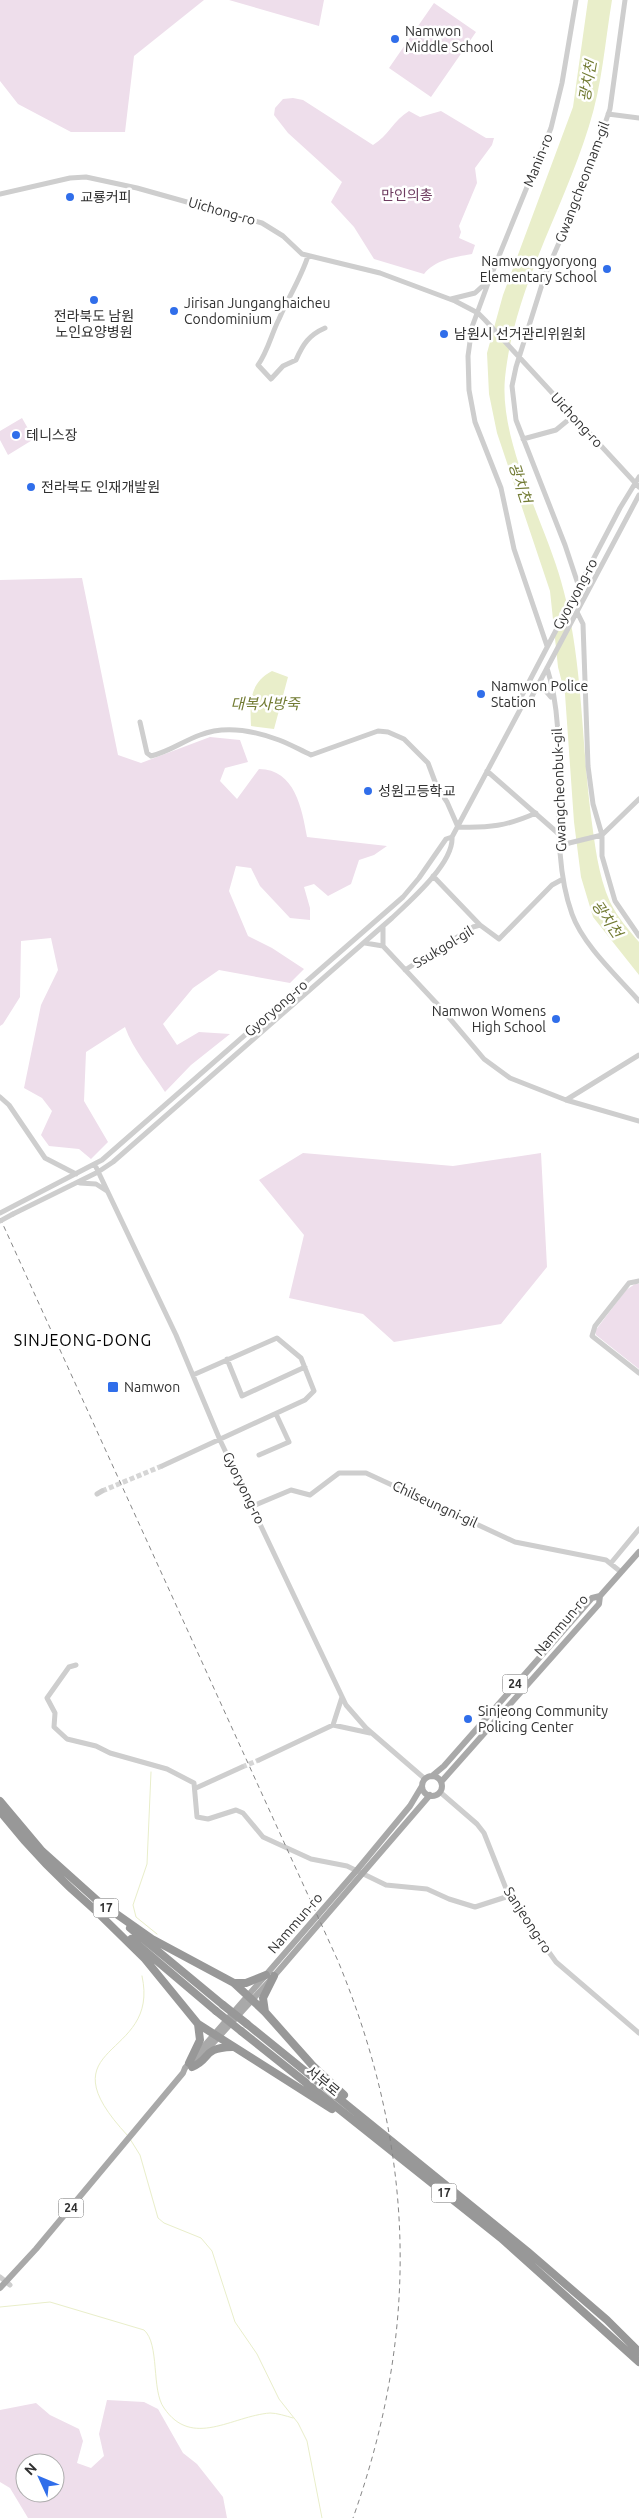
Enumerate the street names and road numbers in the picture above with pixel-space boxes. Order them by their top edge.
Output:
street label: Gwangcheonnam-gil [552,119,613,245]
street label: Manin-ro [520,131,556,189]
street label: Uichong-ro [187,194,257,228]
street label: Uichong-ro [548,389,606,451]
street label: Gyoryong-ro [550,556,600,632]
street label: Gwangcheonbuk-gil [549,727,569,852]
street label: Ssukgol-gil [410,923,476,971]
street label: Gyoryong-ro [241,976,311,1040]
street label: Gyoryong-ro [220,1449,268,1527]
street label: Chilseungni-gil [390,1477,480,1531]
street label: Nammun-ro [531,1591,591,1659]
road number: 24 [502,1675,528,1694]
street label: Sanjeong-ro [501,1884,555,1956]
street label: Nammun-ro [264,1889,326,1957]
road number: 17 [94,1899,118,1918]
street label: 서부로 [303,2063,343,2099]
road number: 17 [432,2184,456,2202]
road number: 24 [58,2198,84,2218]

